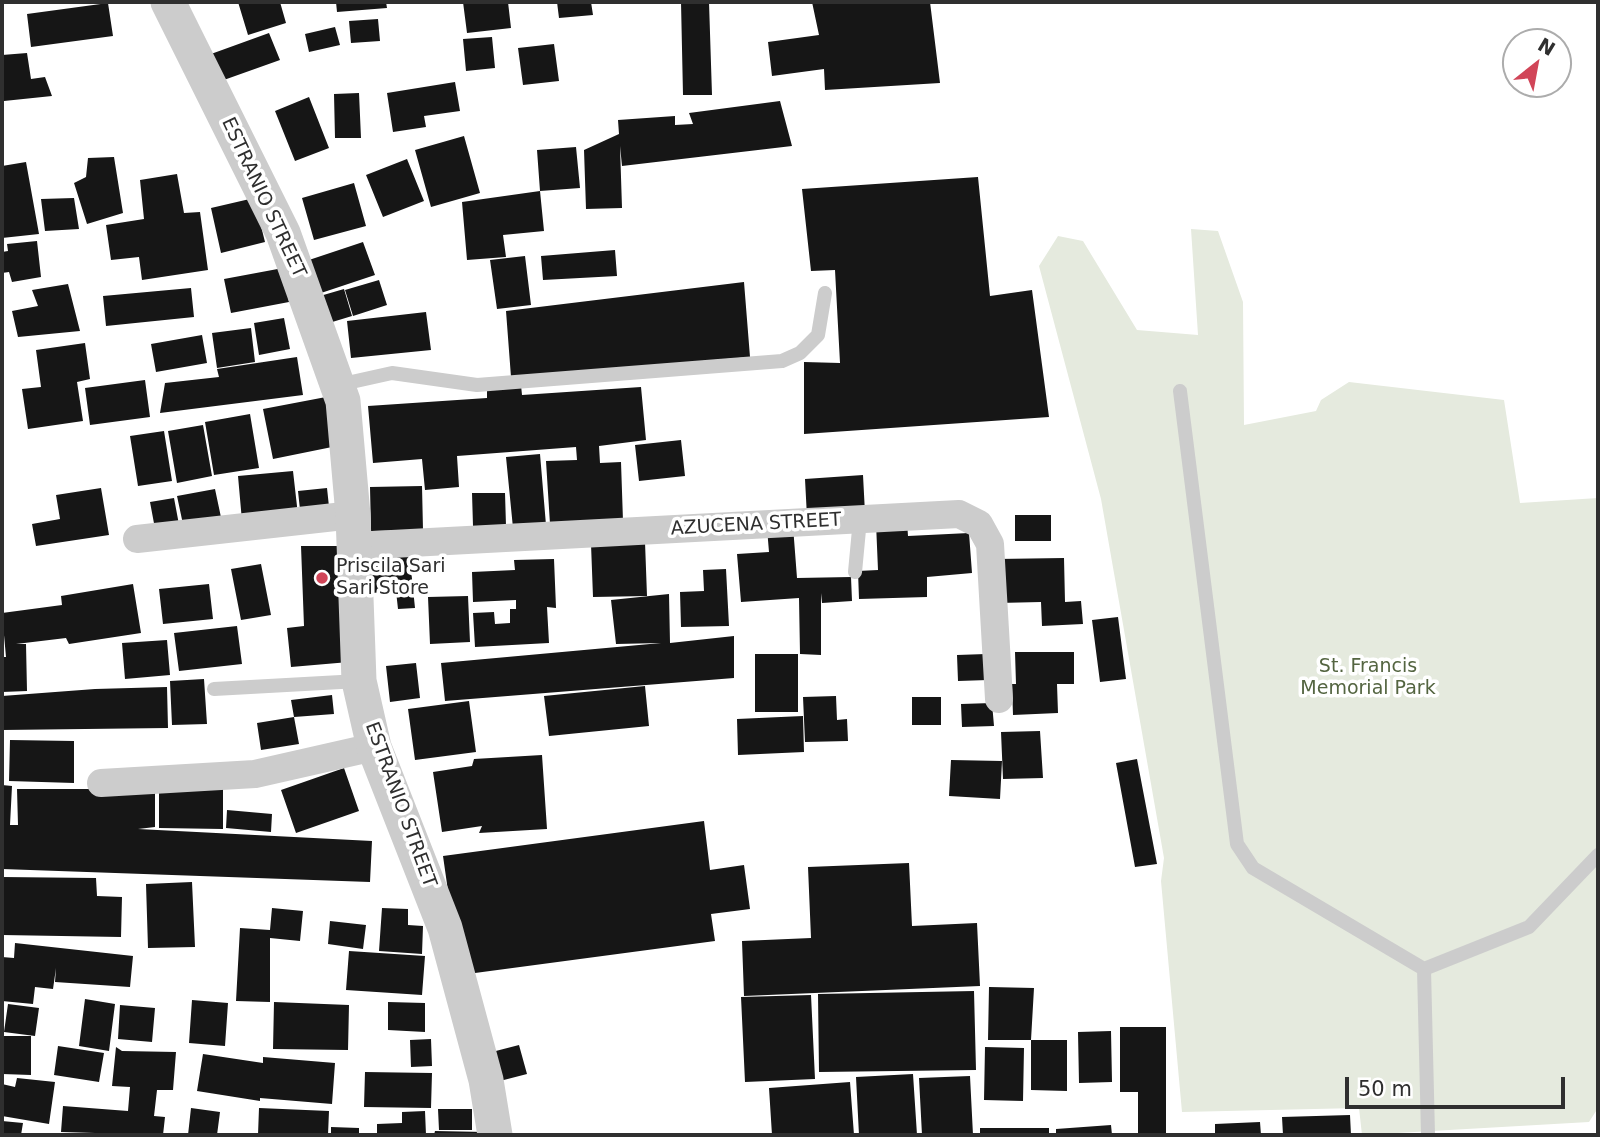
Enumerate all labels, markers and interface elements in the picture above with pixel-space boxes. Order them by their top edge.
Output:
north arrow [1502,28,1572,98]
text: N [1534,33,1559,60]
street label: ESTRANIO STREET [216,114,310,282]
street label: AZUCENA STREET [670,509,842,541]
place label: Priscila Sari Sari Store [336,556,446,600]
marker: Priscila Sari Sari Store [314,570,330,586]
park label: St. Francis Memorial Park [1300,656,1436,700]
street label: ESTRANIO STREET [359,719,441,891]
scale bar [1348,1064,1568,1108]
text: 50 m [1358,1077,1412,1101]

